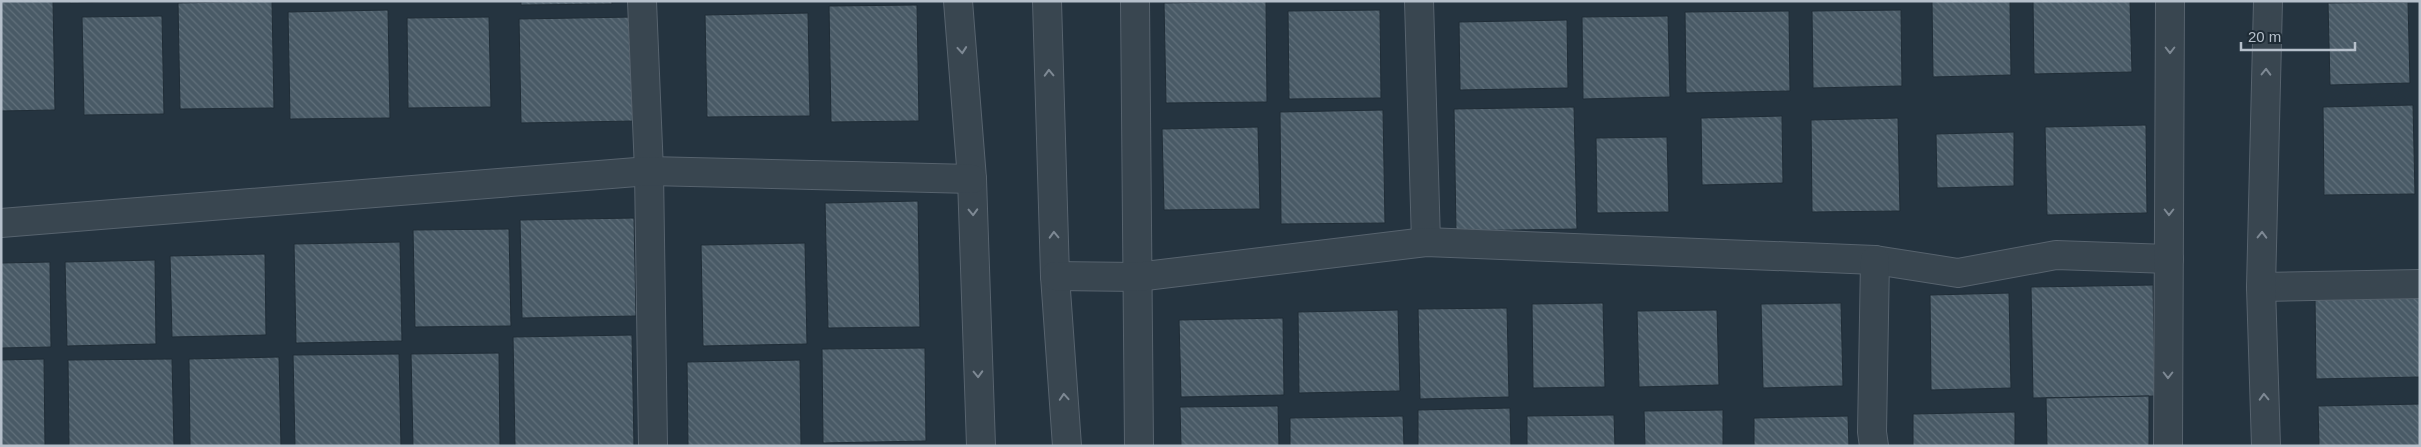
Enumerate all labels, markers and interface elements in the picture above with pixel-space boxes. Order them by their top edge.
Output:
scale bar [2241,20,2355,52]
text: 20 m [2248,28,2281,45]
one-way arrow [956,46,967,54]
one-way arrow [2165,46,2175,54]
one-way arrow [1044,68,1054,76]
one-way arrow [2261,68,2271,76]
one-way arrow [968,208,979,216]
one-way arrow [2164,209,2174,217]
one-way arrow [2257,230,2267,238]
one-way arrow [1049,231,1059,238]
one-way arrow [973,371,984,379]
one-way arrow [2163,372,2173,379]
one-way arrow [1058,393,1069,401]
one-way arrow [2259,393,2270,401]

